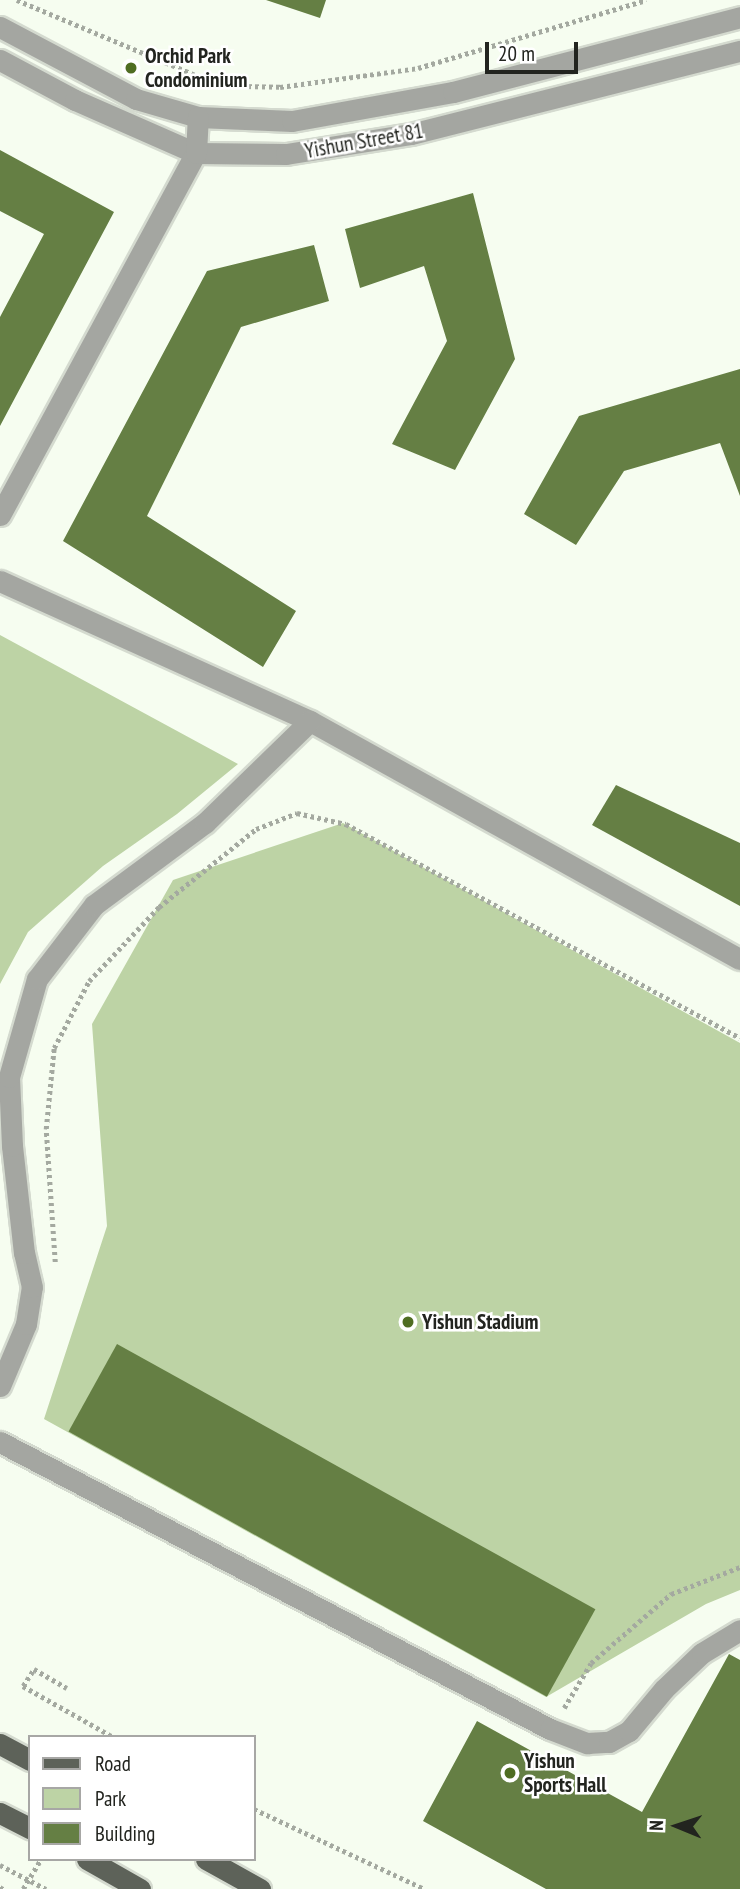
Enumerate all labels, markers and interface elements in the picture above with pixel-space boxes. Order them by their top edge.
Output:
scale bar [488,28,581,72]
text: 20 m [498,40,535,67]
place label: Orchid Park Condominium [145,43,248,93]
marker: Orchid Park Condominium [123,60,139,76]
street label: Yishun Street 81 [303,118,425,164]
place label: Yishun Stadium [422,1309,538,1335]
marker: Yishun Stadium [400,1314,416,1330]
legend [28,1735,256,1861]
place label: Yishun Sports Hall [524,1748,606,1798]
text: Road [95,1750,131,1777]
marker: Yishun Sports Hall [502,1765,518,1781]
text: Park [95,1785,126,1812]
north arrow [642,1791,712,1861]
text: Building [95,1820,155,1847]
text: N [644,1820,668,1831]

